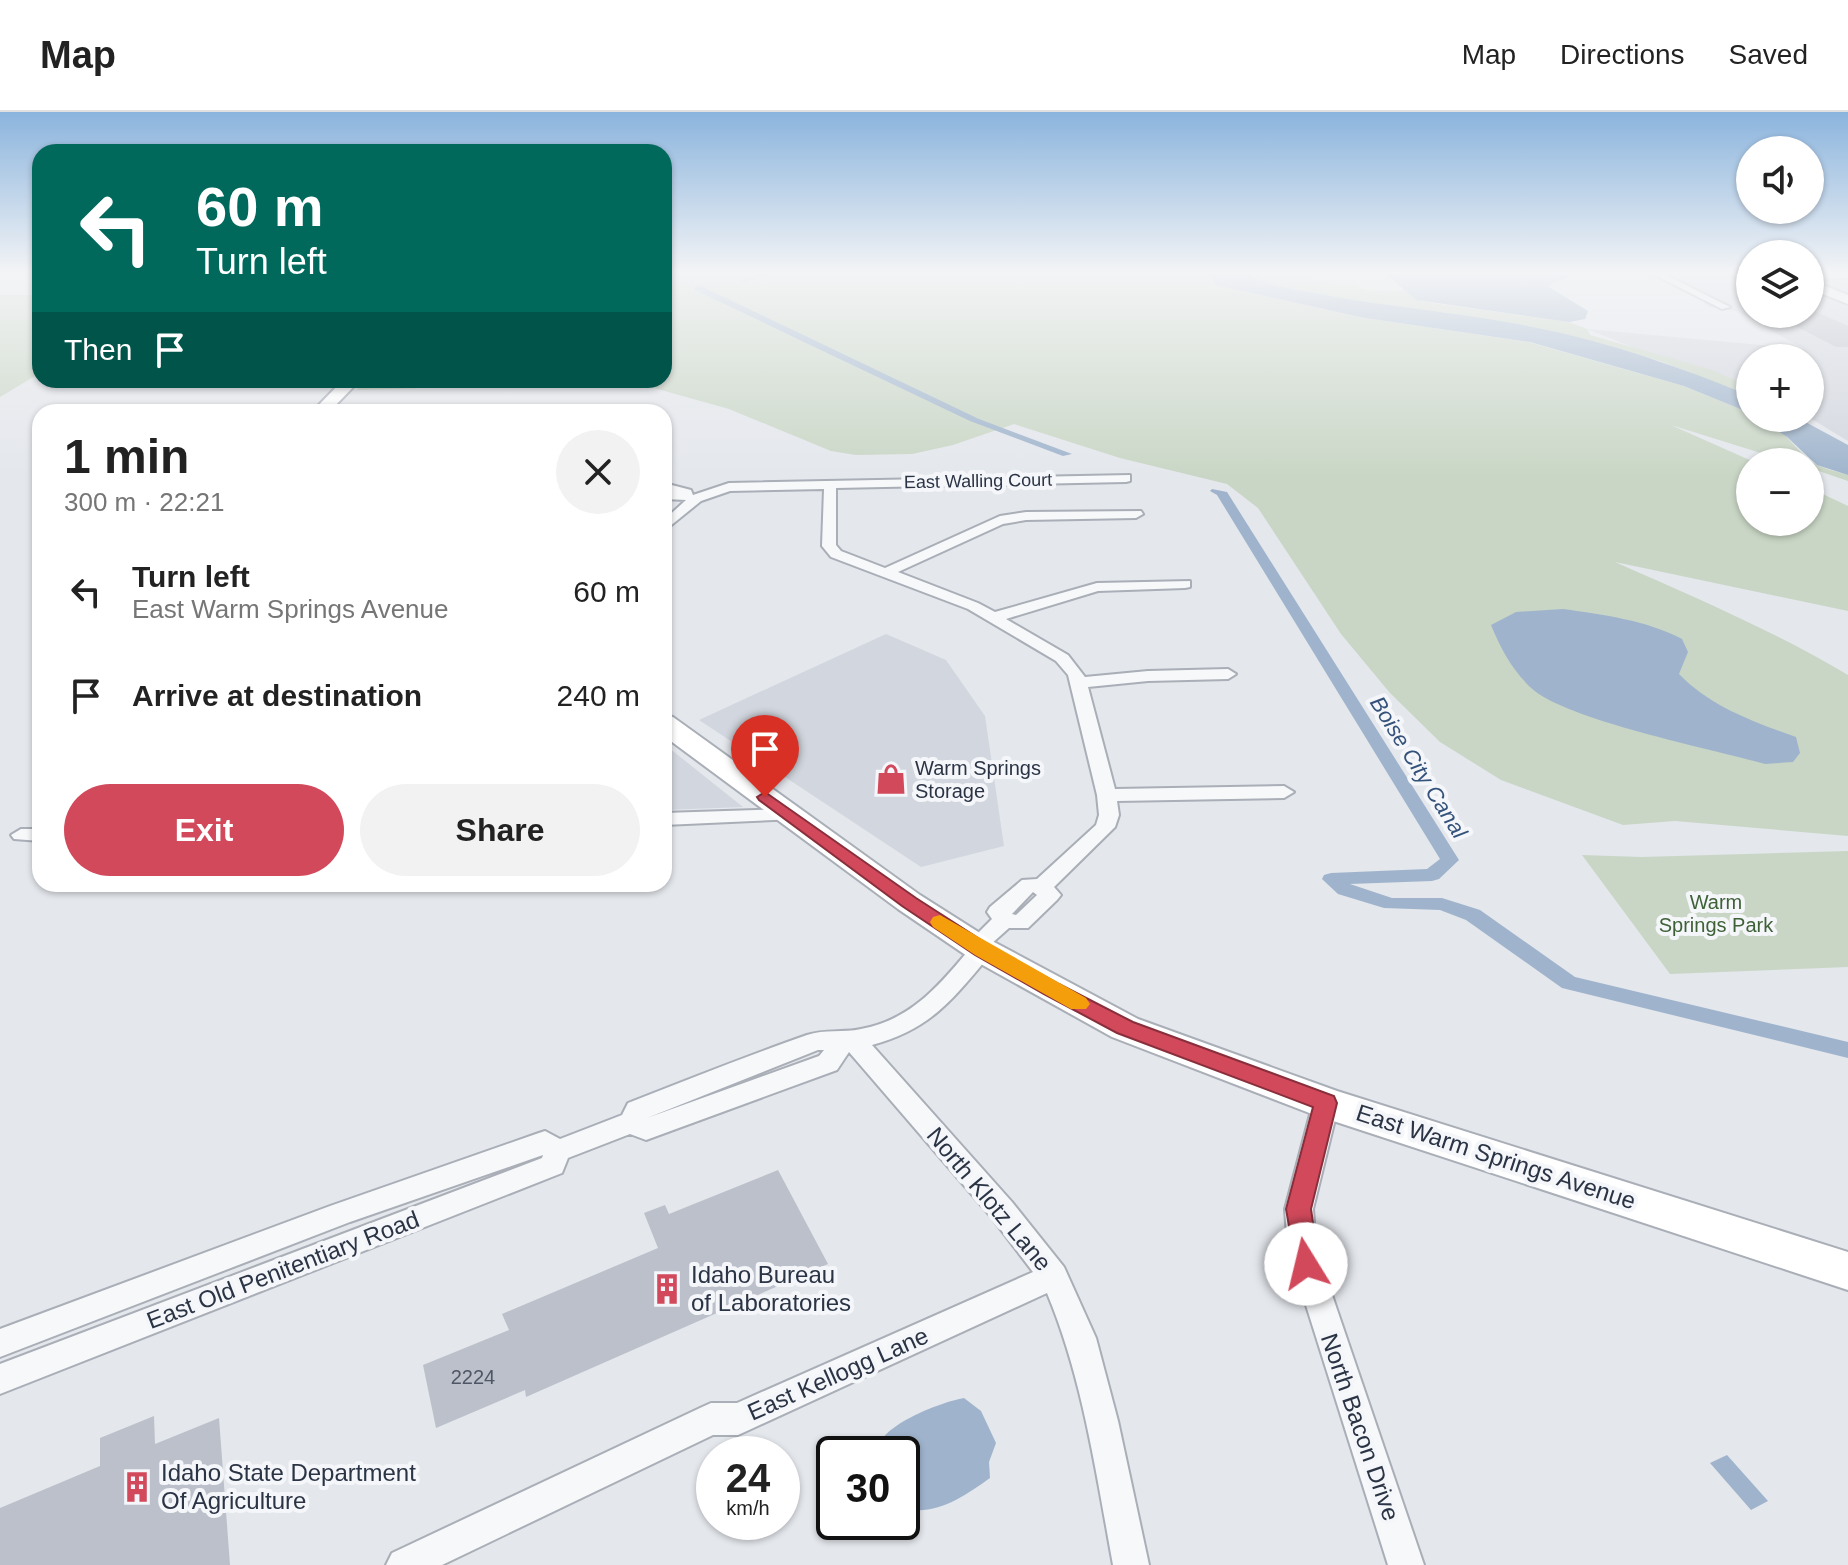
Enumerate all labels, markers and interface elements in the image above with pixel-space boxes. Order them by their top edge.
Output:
text: Map [40,34,116,76]
text: Map [1462,39,1516,70]
text: Directions [1560,39,1685,70]
text: Saved [1729,39,1808,70]
map controls [1736,136,1824,536]
button: sound [1736,136,1824,224]
text: 60 m [196,175,324,238]
icon: left [64,176,168,280]
button: layers [1736,240,1824,328]
text: Turn left [196,241,327,282]
icon: arrive [148,328,192,372]
text: Then [64,333,132,366]
button: + [1736,344,1824,432]
text: 1 min [64,430,189,483]
button: close [556,430,640,514]
button: − [1736,448,1824,536]
street label: East Walling Court [904,470,1052,492]
text: 300 m · 22:21 [64,487,224,517]
text: Turn left [132,560,250,593]
icon: left [64,570,108,614]
text: 60 m [573,575,640,608]
text: East Warm Springs Avenue [132,594,448,624]
icon: arrive [64,674,108,718]
text: Arrive at destination [132,679,422,712]
text: 240 m [557,679,640,712]
water label: Boise City Canal [1365,692,1473,844]
pin [731,715,799,797]
icon: arrive [743,727,787,771]
place label: Warm Springs Storage [915,757,1041,802]
shop icon: Warm Springs Storage [874,762,908,796]
button: Exit [64,784,344,876]
button: Share [360,784,640,876]
park label: Warm Springs Park [1659,891,1774,936]
street label: East Warm Springs Avenue [1353,1099,1639,1215]
street label: North Klotz Lane [922,1122,1057,1276]
street label: East Old Penitentiary Road [143,1205,423,1334]
position arrow [1264,1222,1348,1306]
place label: Idaho Bureau of Laboratories [691,1261,851,1316]
building icon: Idaho Bureau of Laboratories [650,1272,684,1306]
street label: East Kellogg Lane [743,1322,932,1425]
street label: North Bacon Drive [1316,1330,1405,1524]
house number: 2224 [451,1366,495,1388]
speed limit sign: 30 [816,1436,920,1540]
text: 24 [726,1456,770,1500]
place label: Idaho State Department Of Agriculture [161,1459,416,1514]
building icon: Idaho State Department Of Agriculture [120,1470,154,1504]
text: km/h [726,1497,770,1519]

